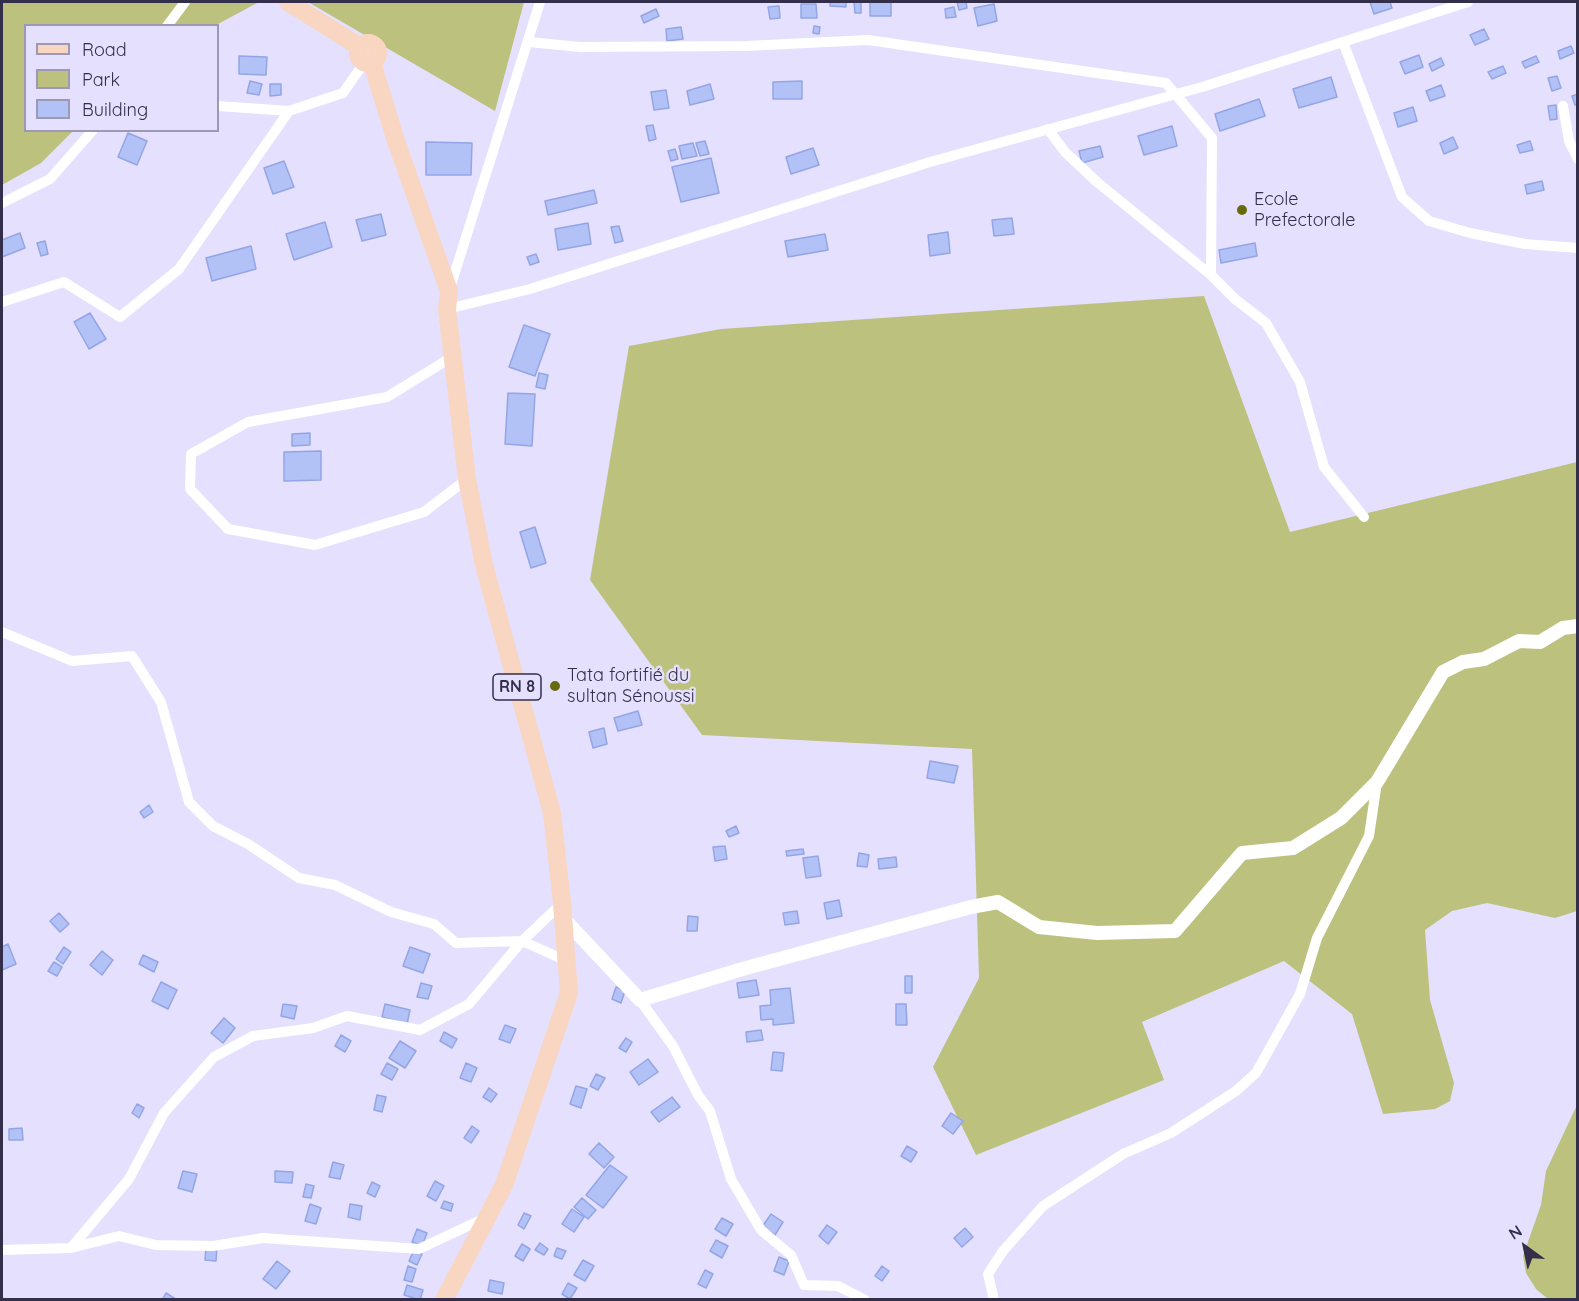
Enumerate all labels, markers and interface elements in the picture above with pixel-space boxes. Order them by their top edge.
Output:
legend [24,24,219,132]
text: Road [82,38,127,61]
text: Park [82,68,120,91]
text: Building [82,98,148,121]
place label: Ecole Prefectorale [1254,189,1355,232]
marker: Ecole Prefectorale [1235,203,1249,217]
place label: Tata fortifié du sultan Sénoussi [567,665,695,708]
road number: RN 8 [493,674,541,700]
marker: Tata fortifié du sultan Sénoussi [548,679,562,693]
north arrow [1495,1217,1555,1277]
text: N [1505,1220,1526,1243]

